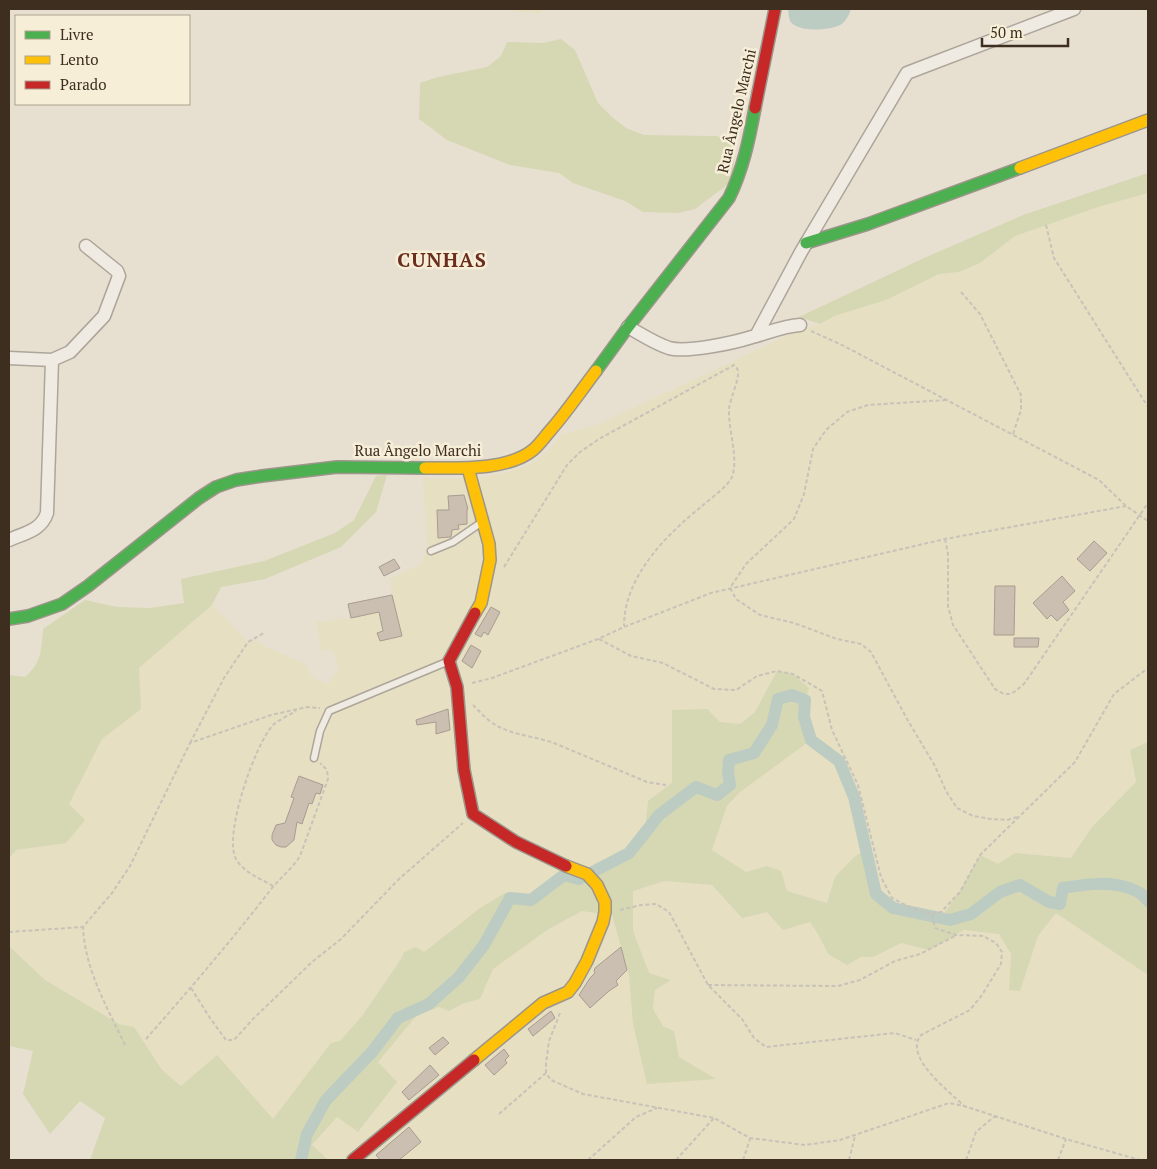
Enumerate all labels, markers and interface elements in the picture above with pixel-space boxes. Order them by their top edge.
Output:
legend [15,15,190,105]
scale bar [982,15,1068,47]
text: 50 m [990,22,1023,42]
text: Livre [60,24,94,44]
street label: Rua Ângelo Marchi [712,47,760,175]
text: Lento [60,49,99,69]
text: Parado [60,74,106,94]
district label: CUNHAS [397,246,487,273]
street label: Rua Ângelo Marchi [355,440,481,460]

